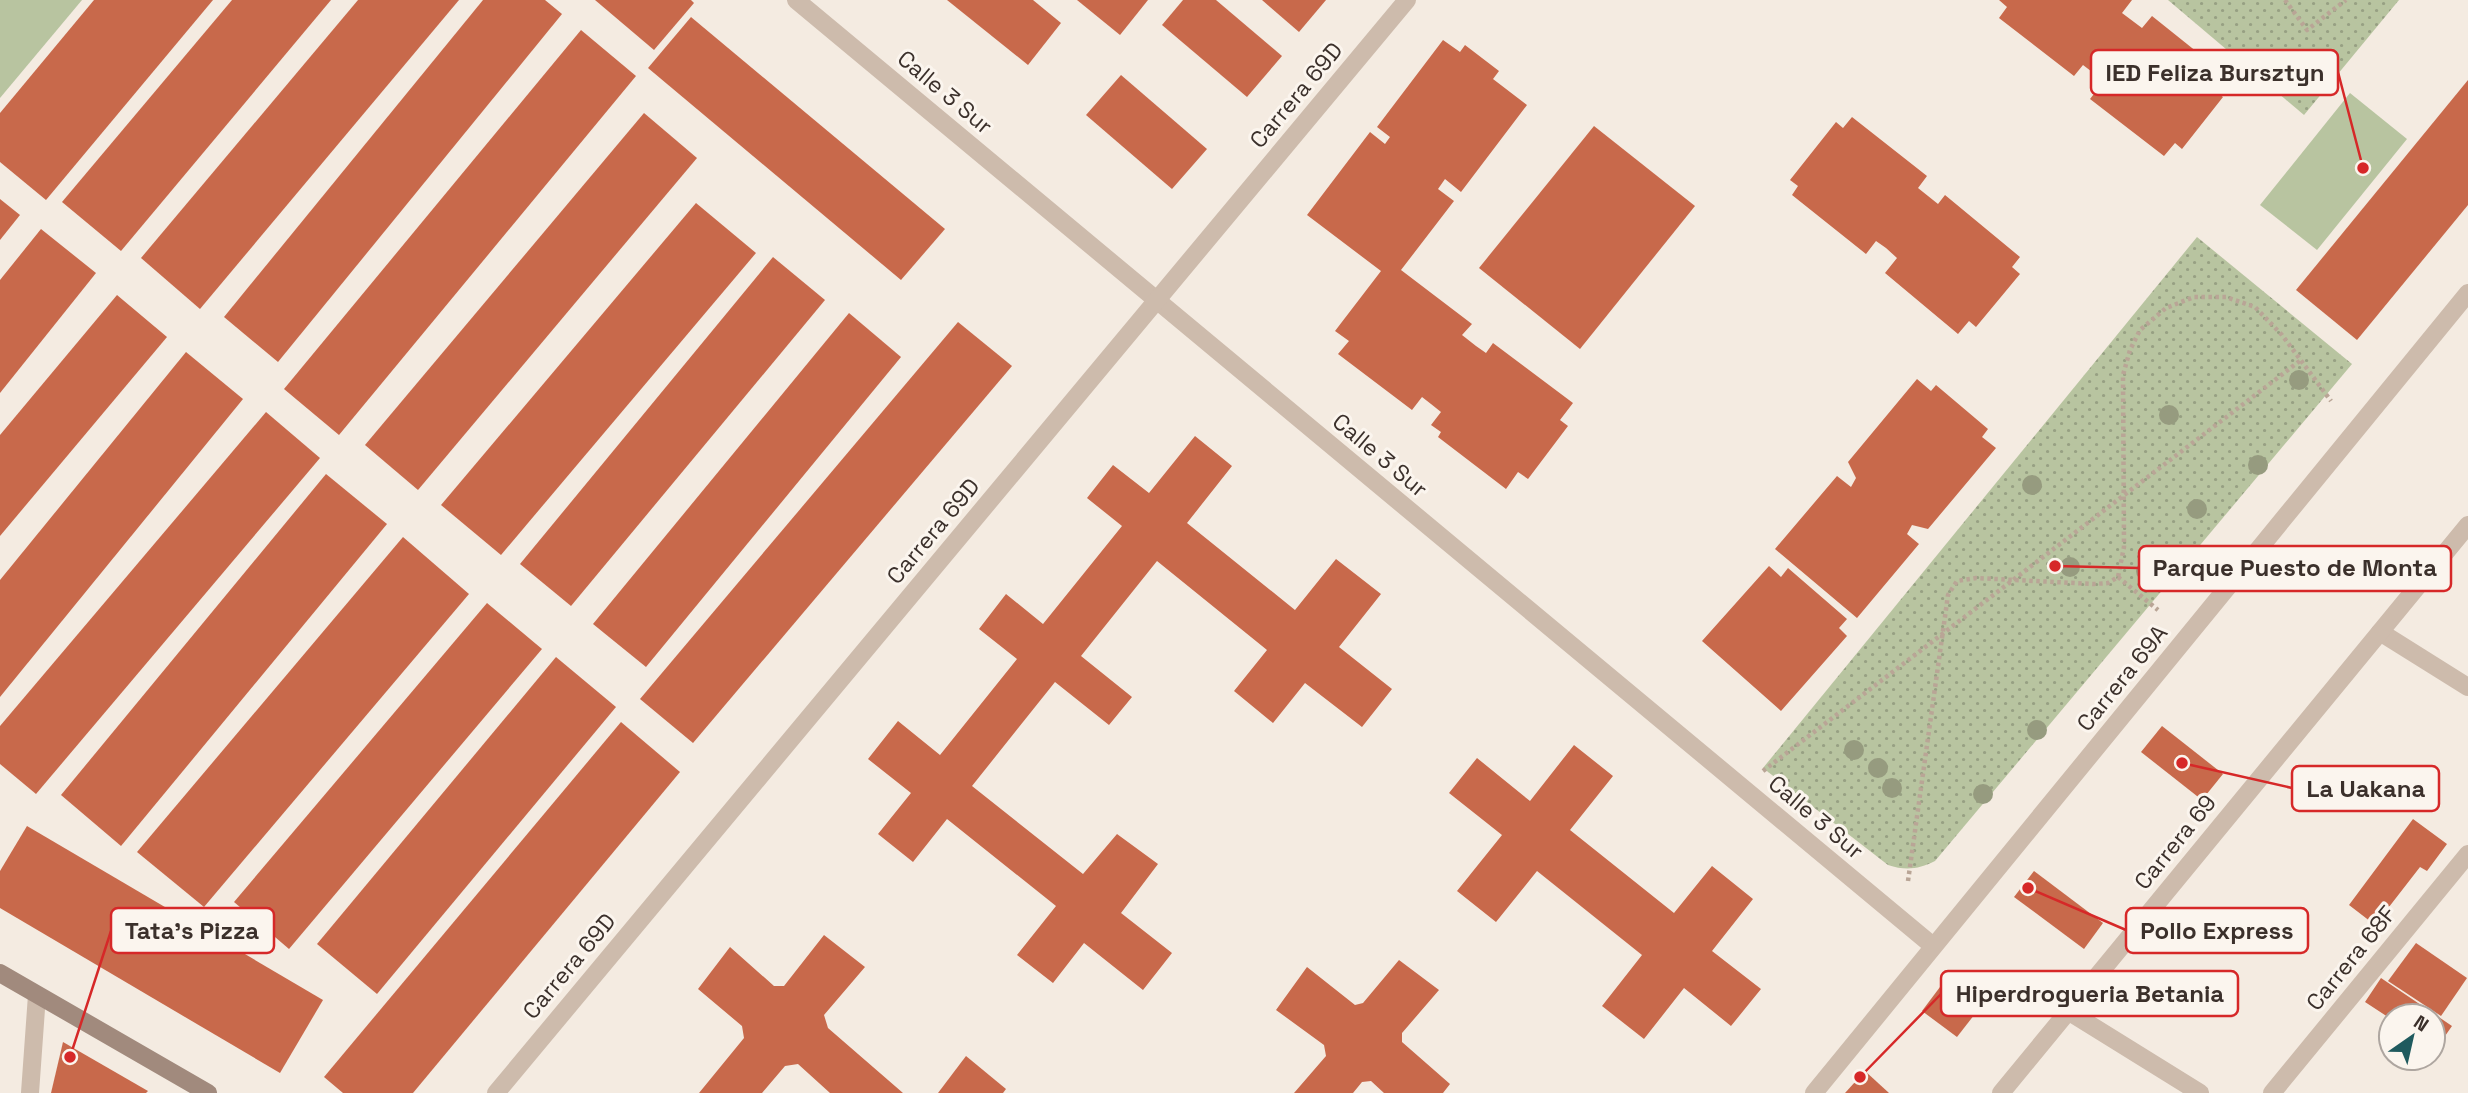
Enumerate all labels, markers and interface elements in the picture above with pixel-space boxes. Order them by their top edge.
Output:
street label: Carrera 69D [1243,36,1349,154]
street label: Calle 3 Sur [891,43,999,141]
callout: IED Feliza Bursztyn [2091,50,2338,95]
text: IED Feliza Bursztyn [2106,57,2324,88]
street label: Calle 3 Sur [1326,406,1434,504]
street label: Carrera 69D [880,472,986,590]
callout: Parque Puesto de Monta [2139,546,2451,591]
text: Parque Puesto de Monta [2153,552,2437,583]
street label: Carrera 69A [2070,619,2174,737]
callout: La Uakana [2292,766,2439,811]
street label: Calle 3 Sur [1762,768,1870,866]
text: La Uakana [2307,773,2426,804]
street label: Carrera 69 [2127,788,2223,896]
street label: Carrera 68F [2299,899,2403,1017]
street label: Carrera 69D [516,907,622,1025]
callout: Tata's Pizza [111,908,274,953]
callout: Pollo Express [2126,908,2308,953]
text: Tata's Pizza [125,915,259,946]
text: Pollo Express [2140,915,2294,946]
callout: Hiperdrogueria Betania [1941,971,2238,1016]
text: Hiperdrogueria Betania [1956,978,2224,1009]
north arrow [2377,1002,2447,1072]
text: N [2409,1009,2433,1037]

